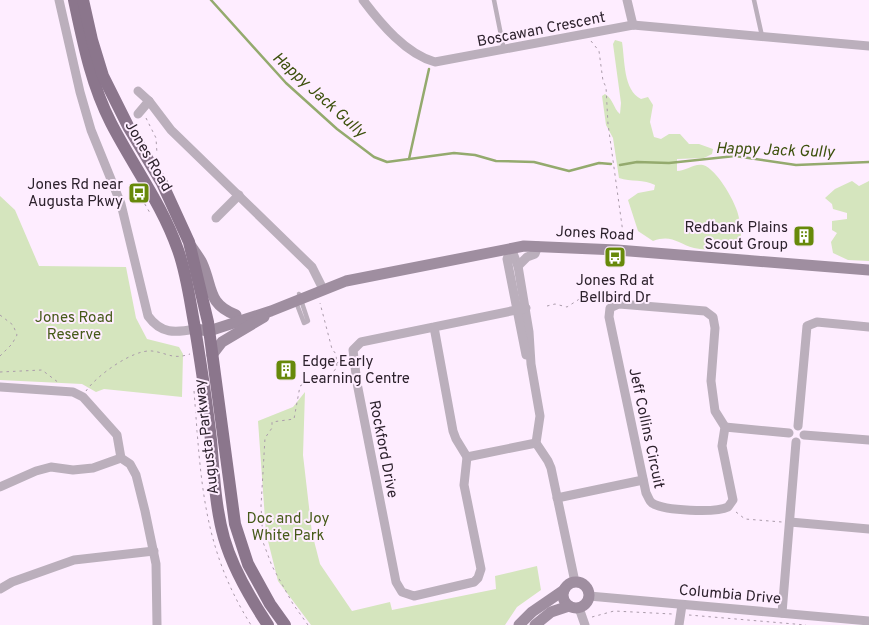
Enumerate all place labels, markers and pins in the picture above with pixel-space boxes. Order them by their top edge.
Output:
place label: Jones Rd near Augusta Pkwy [27,176,123,212]
bus stop icon: Jones Rd near Augusta Pkwy [127,181,151,205]
place label: Redbank Plains Scout Group [684,219,788,255]
building icon: Redbank Plains Scout Group [792,224,816,248]
bus stop icon: Jones Rd at Bellbird Dr [603,245,627,269]
place label: Jones Rd at Bellbird Dr [576,272,654,308]
place label: Edge Early Learning Centre [302,353,410,389]
building icon: Edge Early Learning Centre [274,358,298,382]

